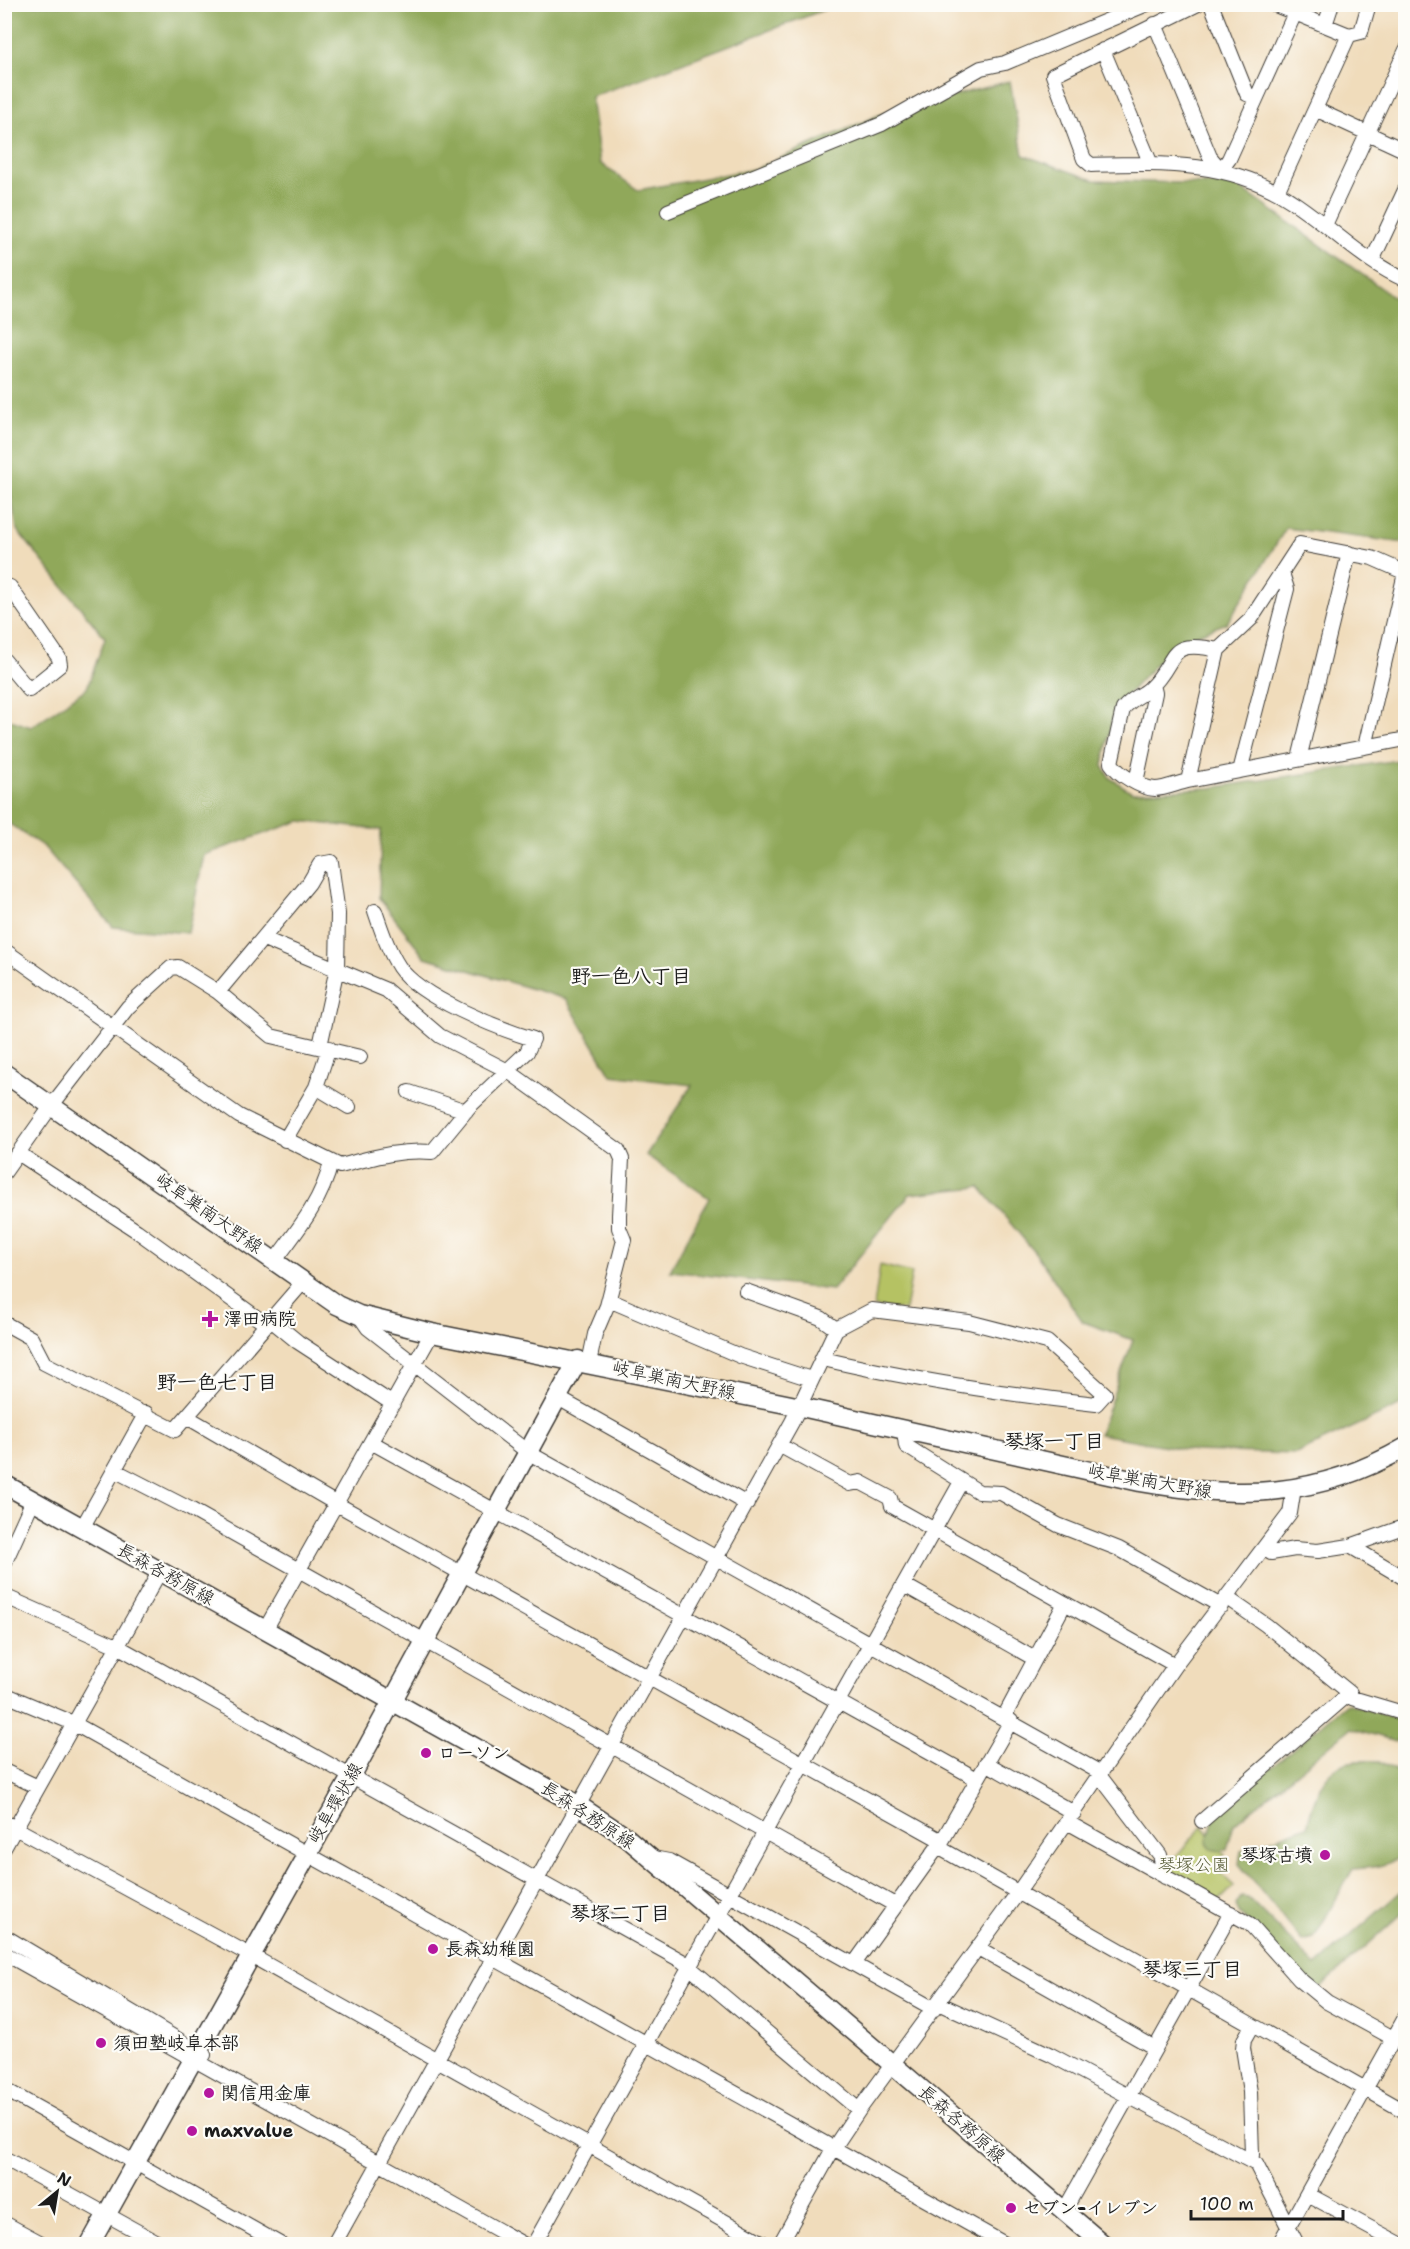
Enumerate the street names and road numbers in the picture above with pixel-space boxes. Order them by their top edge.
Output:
street label: 岐阜巣南大野線 [151,1167,267,1259]
street label: 岐阜巣南大野線 [610,1355,738,1405]
street label: 岐阜巣南大野線 [1086,1458,1214,1504]
street label: 長森各務原線 [113,1537,219,1611]
street label: 岐阜環状線 [302,1758,368,1848]
street label: 長森各務原線 [536,1776,640,1854]
street label: 長森各務原線 [913,2080,1011,2168]

